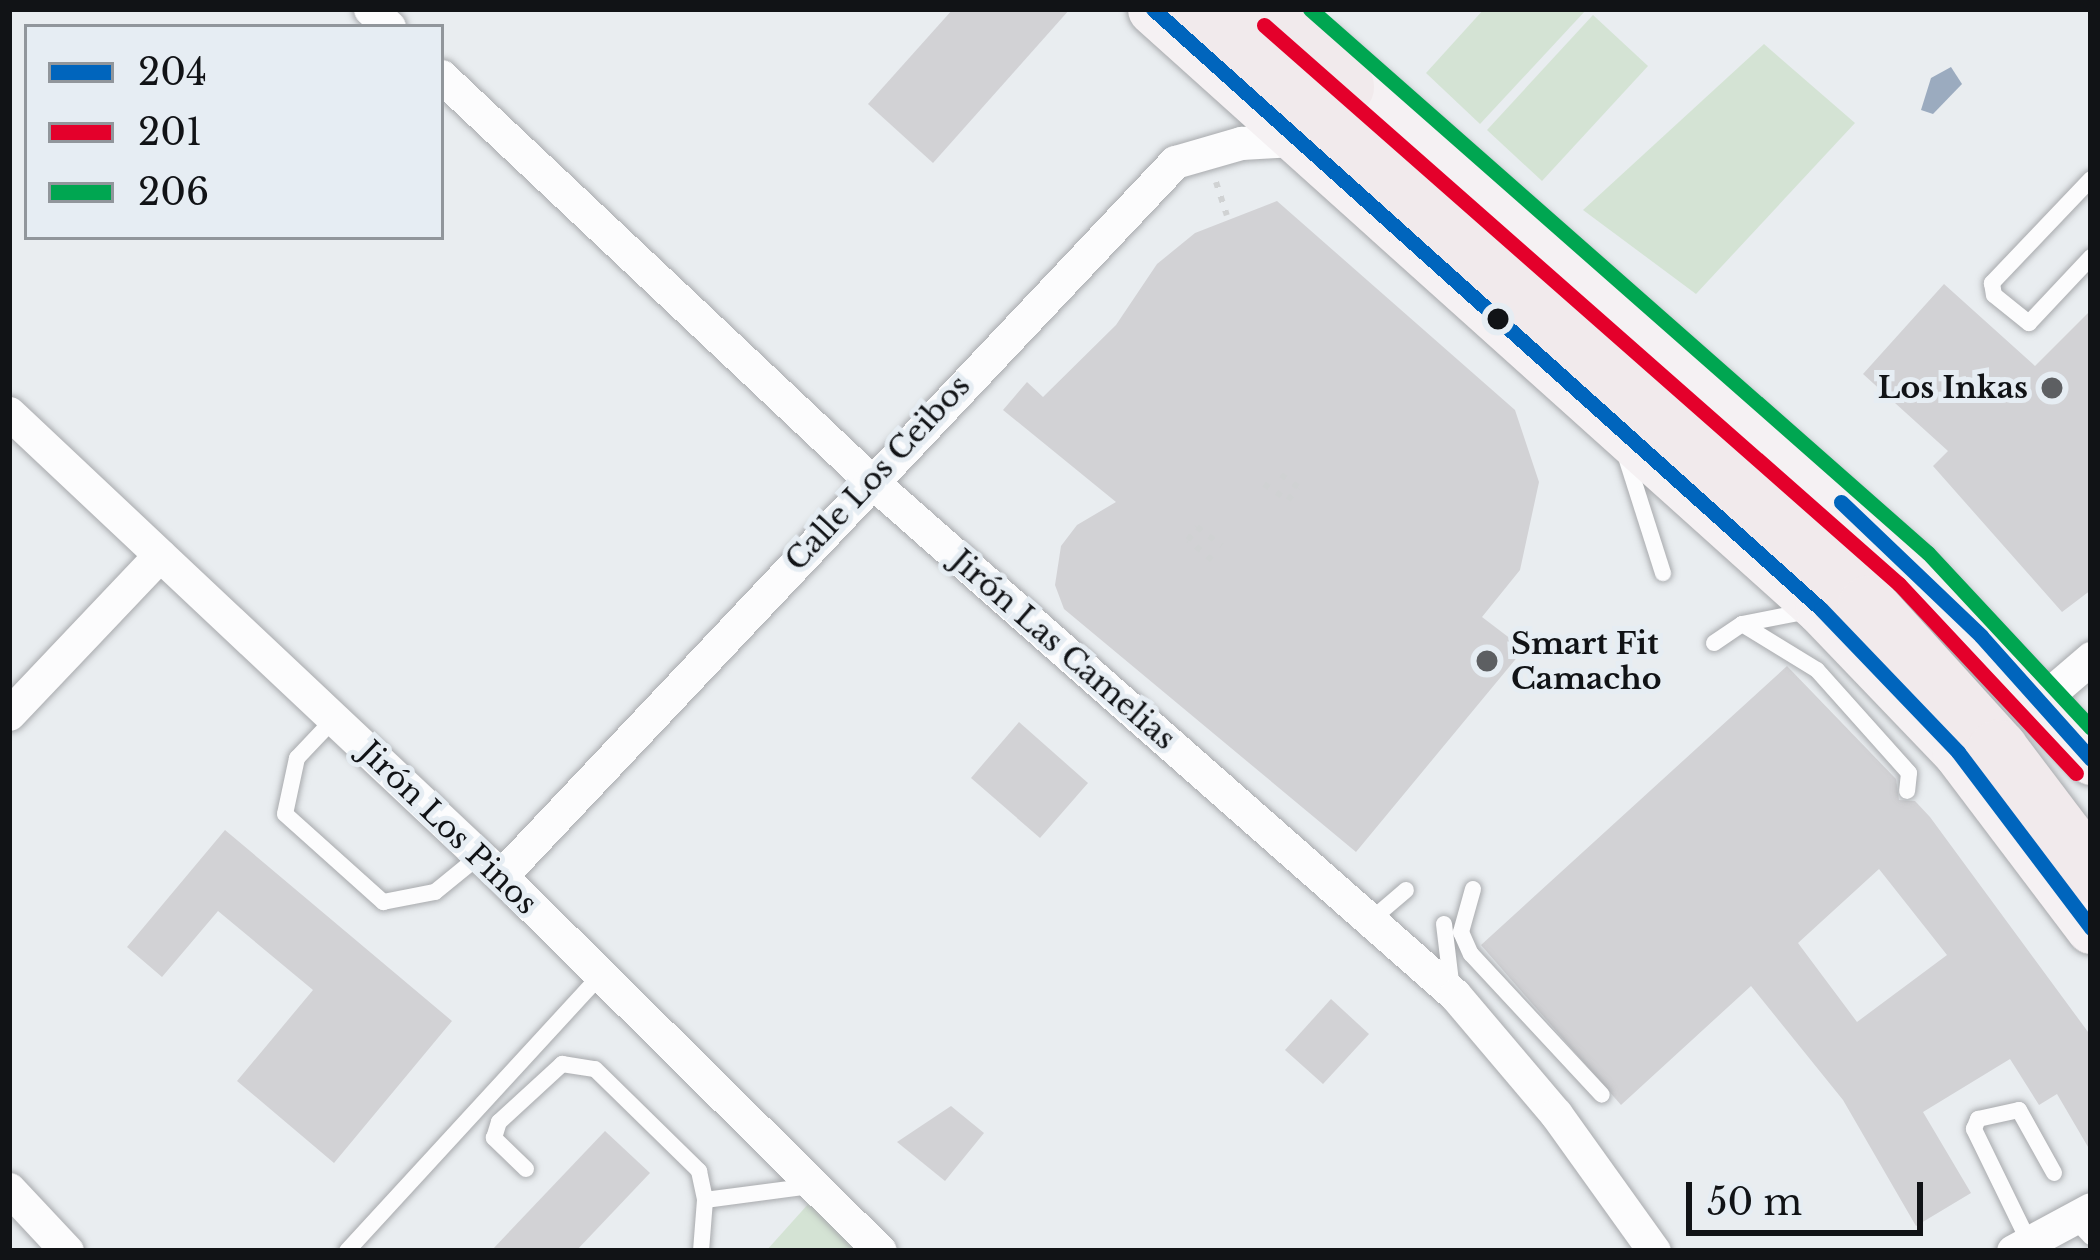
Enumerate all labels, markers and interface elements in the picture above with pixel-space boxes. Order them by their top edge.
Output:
legend [24,24,444,240]
text: 204 [138,50,207,95]
text: 201 [138,110,202,155]
text: 206 [138,170,209,215]
unlabelled marker [1487,308,1509,330]
street label: Calle Los Ceibos [778,368,978,578]
place label: Los Inkas [1878,370,2028,406]
marker: Los Inkas [2039,375,2065,401]
street label: Jirón Las Camelias [943,543,1183,757]
place label: Smart Fit Camacho [1511,626,1661,696]
marker: Smart Fit Camacho [1474,648,1500,674]
street label: Jirón Los Pinos [352,734,544,922]
scale bar [1692,1158,1929,1232]
text: 50 m [1707,1180,1802,1225]

